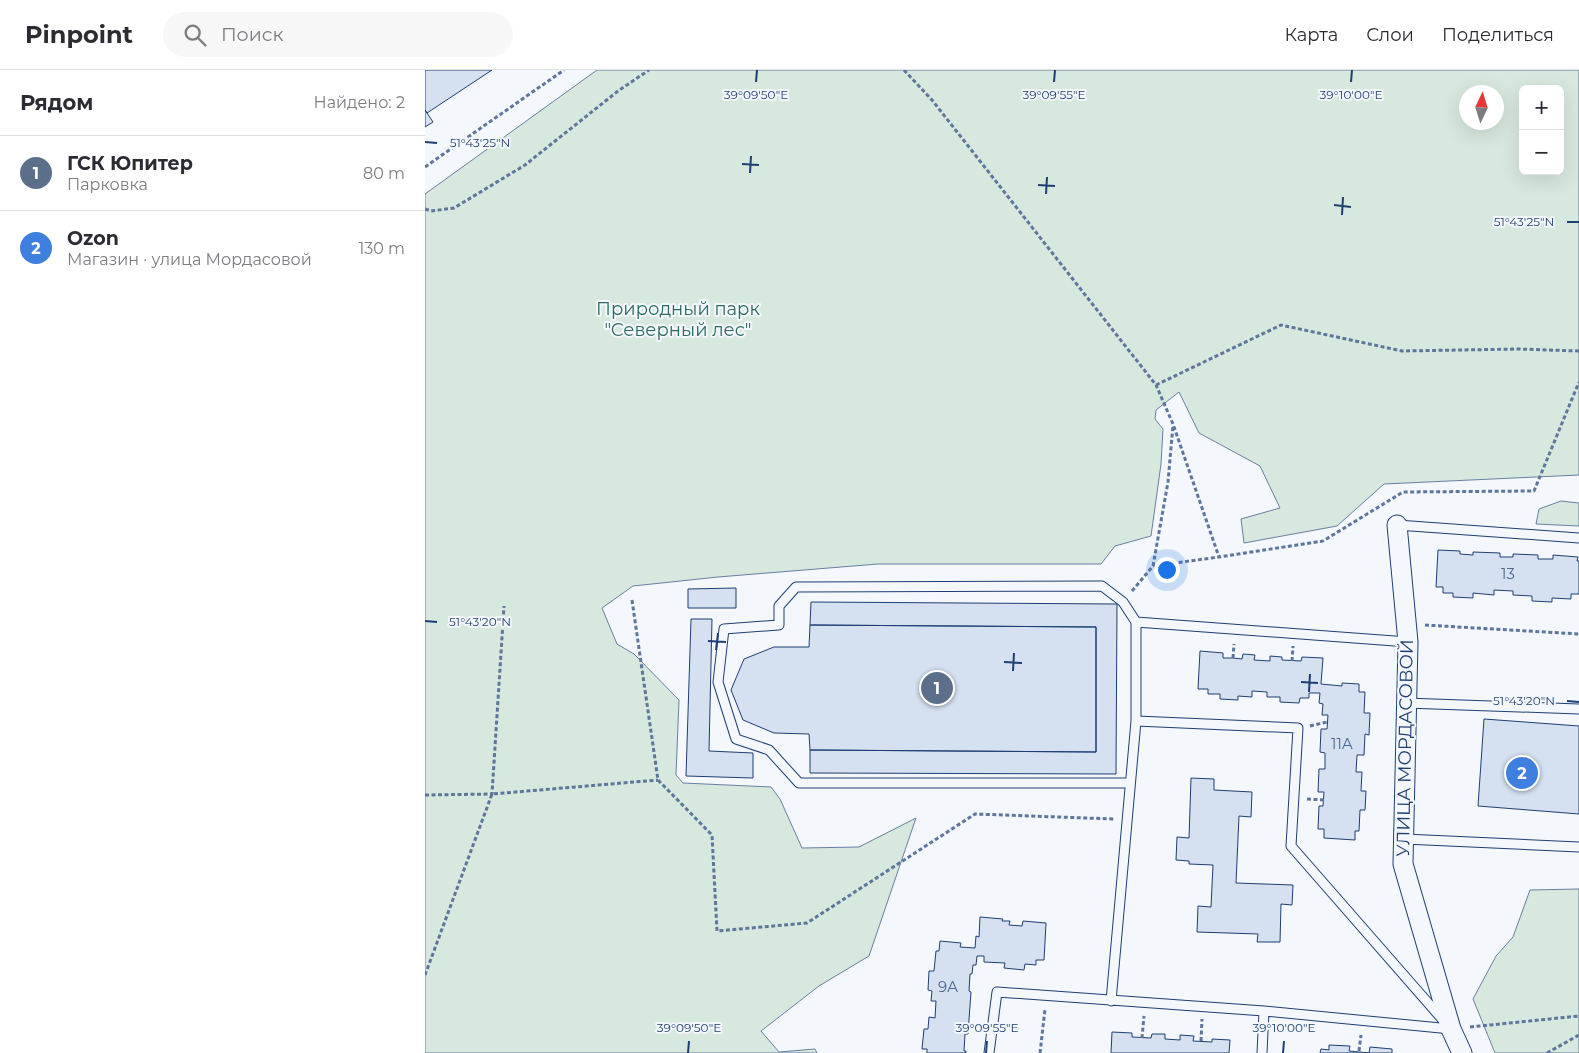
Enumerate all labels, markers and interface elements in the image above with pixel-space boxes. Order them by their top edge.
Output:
search box [163,12,513,57]
text: Pinpoint [25,20,133,49]
icon: search [181,21,209,49]
text: Поиск [221,23,283,46]
text: Карта [1284,24,1338,46]
text: Слои [1366,24,1414,46]
text: Поделиться [1442,24,1554,46]
north arrow [1459,85,1504,130]
map controls [1519,85,1564,175]
button: + [1519,85,1564,130]
text: 39°09'50"E [724,87,788,102]
text: 39°09'55"E [1022,87,1086,102]
text: 39°10'00"E [1319,87,1383,102]
text: Рядом [20,90,93,115]
text: Найдено: 2 [314,93,405,112]
button: − [1519,130,1564,175]
text: 51°43'25"N [450,135,510,150]
text: ГСК Юпитер [67,152,193,175]
text: 1 [33,164,39,183]
text: 80 m [363,164,405,183]
text: Парковка [67,175,148,194]
text: 51°43'25"N [1494,214,1554,229]
text: Ozon [67,227,119,250]
text: 2 [31,239,41,258]
text: 130 m [358,239,405,258]
text: Магазин · улица Мордасовой [67,250,312,269]
park label: Природный парк "Северный лес" [596,298,760,341]
your location [1154,557,1180,583]
house number: 13 [1501,564,1515,583]
text: 51°43'20"N [449,614,511,629]
street label: УЛИЦА МОРДАСОВОЙ [1392,639,1418,857]
pin: 1 [921,669,953,707]
text: 51°43'20"N [1493,693,1555,708]
house number: 11А [1331,734,1353,753]
pin: 2 [1506,754,1538,792]
house number: 9А [938,977,958,996]
text: 39°09'50"E [657,1020,721,1035]
text: 39°09'55"E [955,1020,1019,1035]
text: 39°10'00"E [1252,1020,1316,1035]

